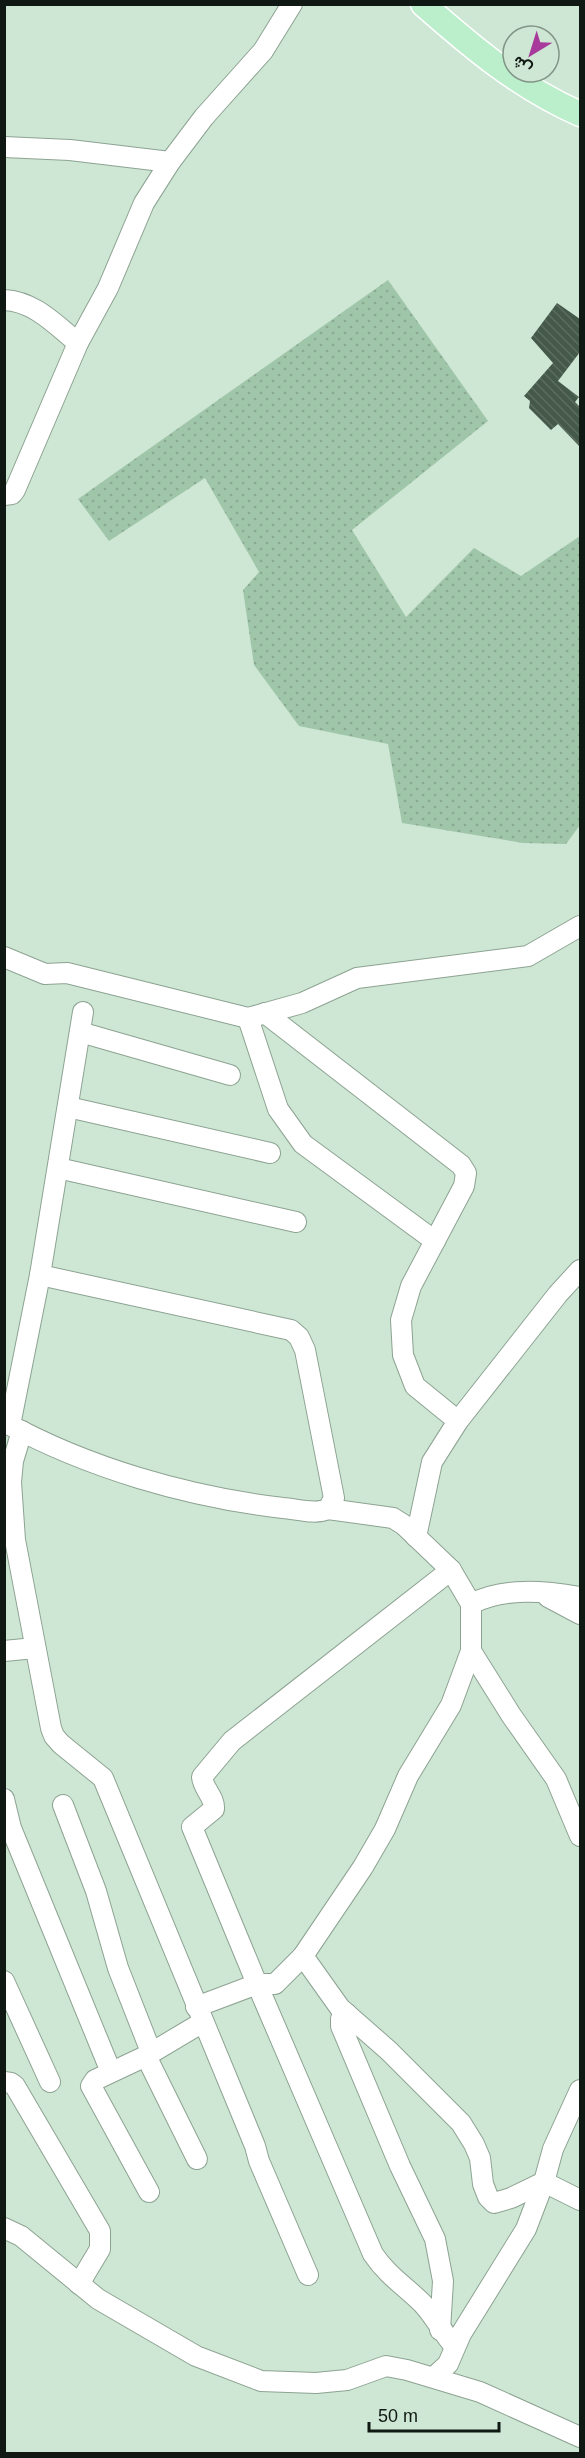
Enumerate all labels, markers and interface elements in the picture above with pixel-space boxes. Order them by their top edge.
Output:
north arrow [501,24,561,84]
text: ش [509,52,536,78]
scale bar [369,2395,500,2433]
text: 50 m [378,2406,418,2426]

